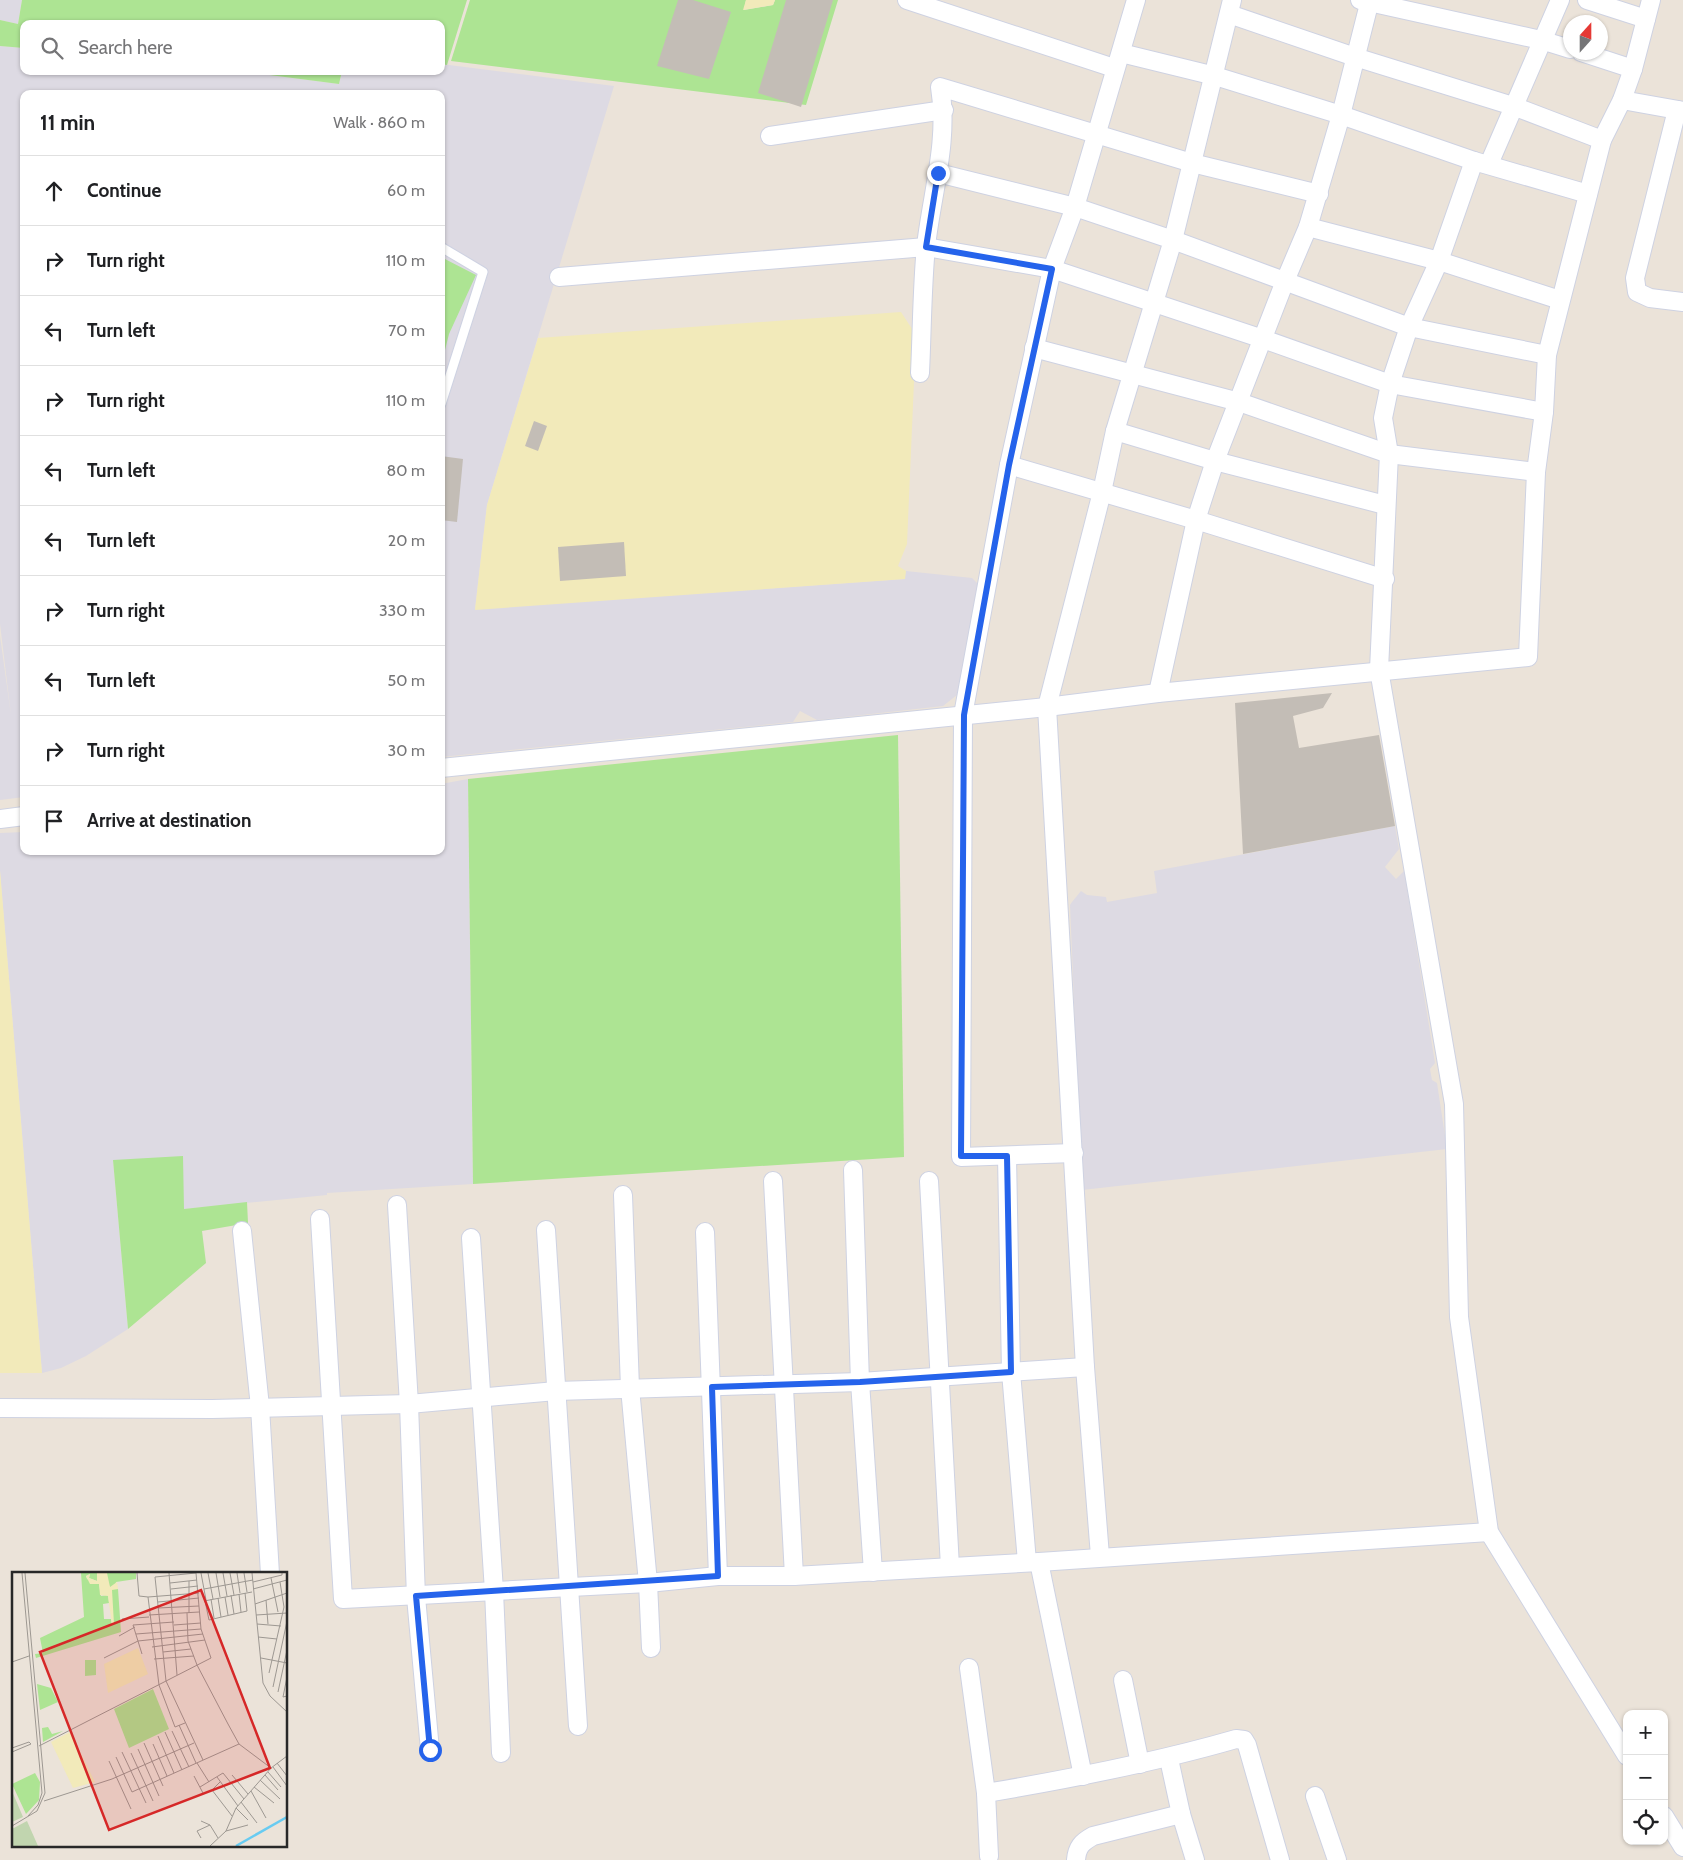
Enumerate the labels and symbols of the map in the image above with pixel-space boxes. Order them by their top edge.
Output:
north arrow [1563,15,1608,60]
route end [927,162,950,185]
inset map [12,1572,288,1848]
route start [419,1739,442,1762]

